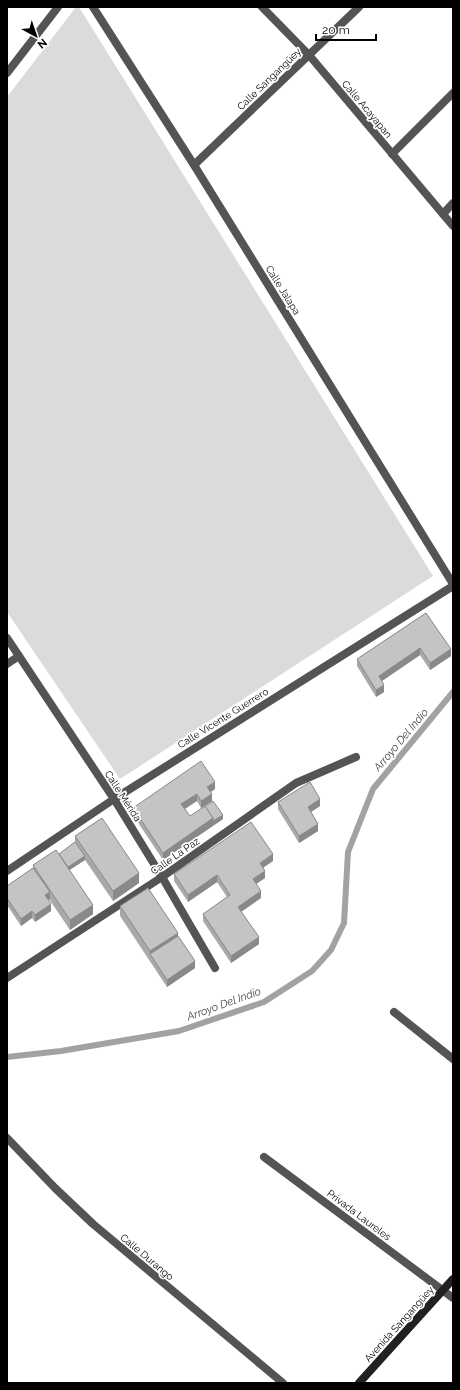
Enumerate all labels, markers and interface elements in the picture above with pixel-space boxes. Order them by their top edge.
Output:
north arrow [16,16,56,56]
scale bar [316,16,376,42]
text: 20 m [322,23,350,37]
text: N [35,36,50,51]
street label: Calle Sangangüey [235,45,304,112]
street label: Calle Acayapan [340,78,394,140]
street label: Calle Jalapa [264,263,302,317]
street label: Calle Vicente Guerrero [176,686,270,750]
water label: Arroyo Del Indio [370,706,431,775]
street label: Calle Mérida [103,769,143,823]
street label: Calle La Paz [149,835,201,877]
water label: Arroyo Del Indio [184,985,263,1024]
street label: Privada Laureles [325,1188,393,1243]
street label: Calle Durango [118,1232,176,1283]
street label: Avenida Sangangüey [362,1284,436,1364]

